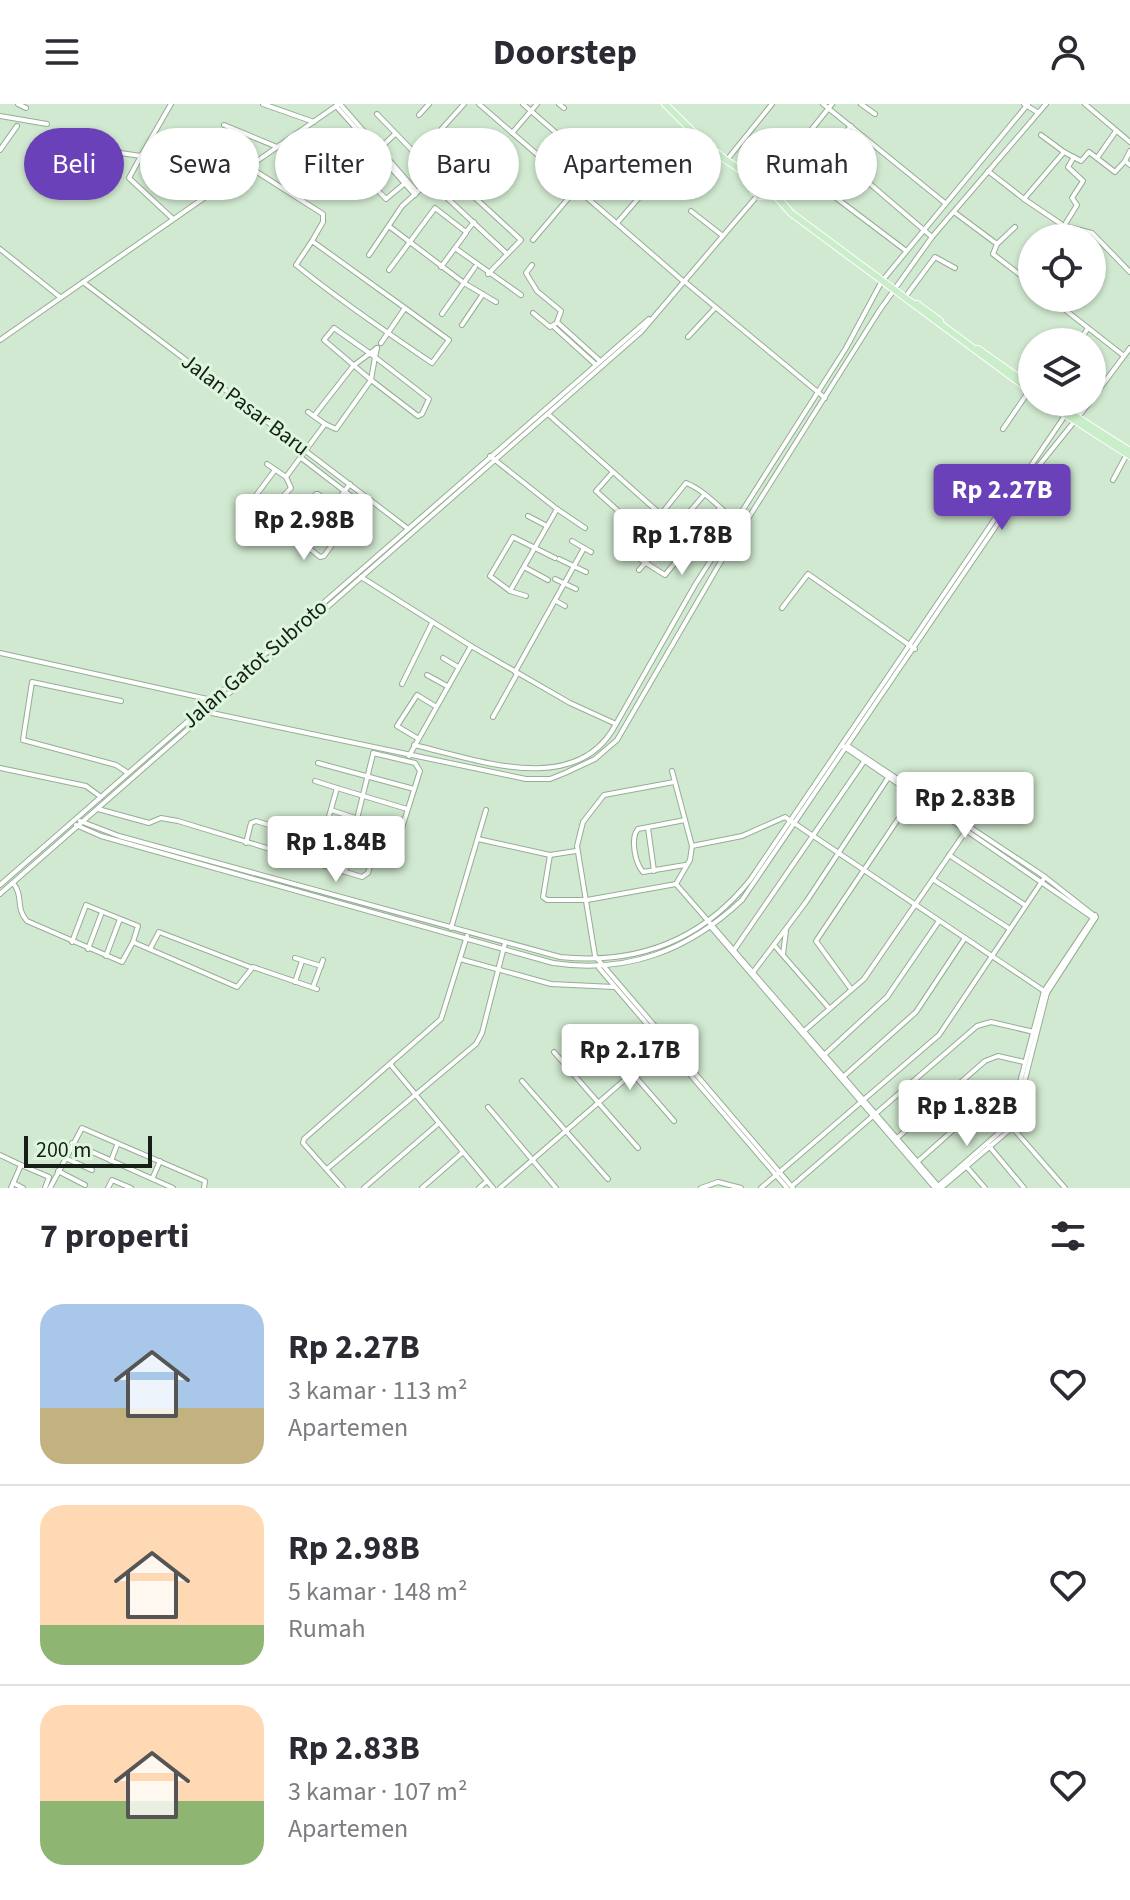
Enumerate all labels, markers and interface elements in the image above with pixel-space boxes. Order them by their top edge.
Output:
text: Doorstep [493,27,637,78]
icon: menu [40,30,84,74]
icon: person [1046,30,1090,74]
chip: Beli [24,128,124,200]
chip: Sewa [140,128,259,200]
chip: Filter [275,128,392,200]
chip: Baru [408,128,519,200]
chip: Apartemen [535,128,721,200]
chip: Rumah [737,128,877,200]
map controls [1018,224,1106,416]
button: locate [1018,224,1106,312]
button: layers [1018,328,1106,416]
street label: Jalan Pasar Baru [175,346,316,464]
pin: Rp 2.27B [919,464,1085,532]
text: Rp 2.27B [952,471,1052,508]
pin: Rp 2.98B [221,494,387,562]
text: Rp 2.98B [254,501,354,538]
pin: Rp 1.78B [599,509,765,577]
text: Rp 1.78B [632,516,732,553]
street label: Jalan Gatot Subroto [175,591,334,736]
pin: Rp 2.83B [882,772,1048,840]
text: Rp 2.83B [915,779,1015,816]
pin: Rp 1.84B [253,816,419,884]
text: Rp 1.84B [286,823,386,860]
pin: Rp 2.17B [547,1024,713,1092]
text: Rp 2.17B [580,1031,680,1068]
pin: Rp 1.82B [884,1080,1050,1148]
text: Rp 1.82B [917,1087,1017,1124]
scale bar [24,1132,152,1168]
text: 200 m [36,1134,91,1166]
text: 7 properti [40,1212,189,1261]
icon: filters [1046,1214,1090,1258]
text: Rp 2.27B [288,1323,420,1372]
icon: home [104,1336,200,1432]
icon: heart [1046,1362,1090,1406]
text: 3 kamar · 113 m² [288,1372,467,1409]
text: Apartemen [288,1409,408,1446]
text: Rp 2.98B [288,1524,420,1573]
icon: home [104,1537,200,1633]
icon: heart [1046,1563,1090,1607]
text: 5 kamar · 148 m² [288,1573,467,1610]
text: Rumah [288,1610,366,1647]
text: Rp 2.83B [288,1724,420,1773]
icon: home [104,1737,200,1833]
icon: heart [1046,1763,1090,1807]
text: 3 kamar · 107 m² [288,1773,467,1810]
text: Apartemen [288,1810,408,1847]

